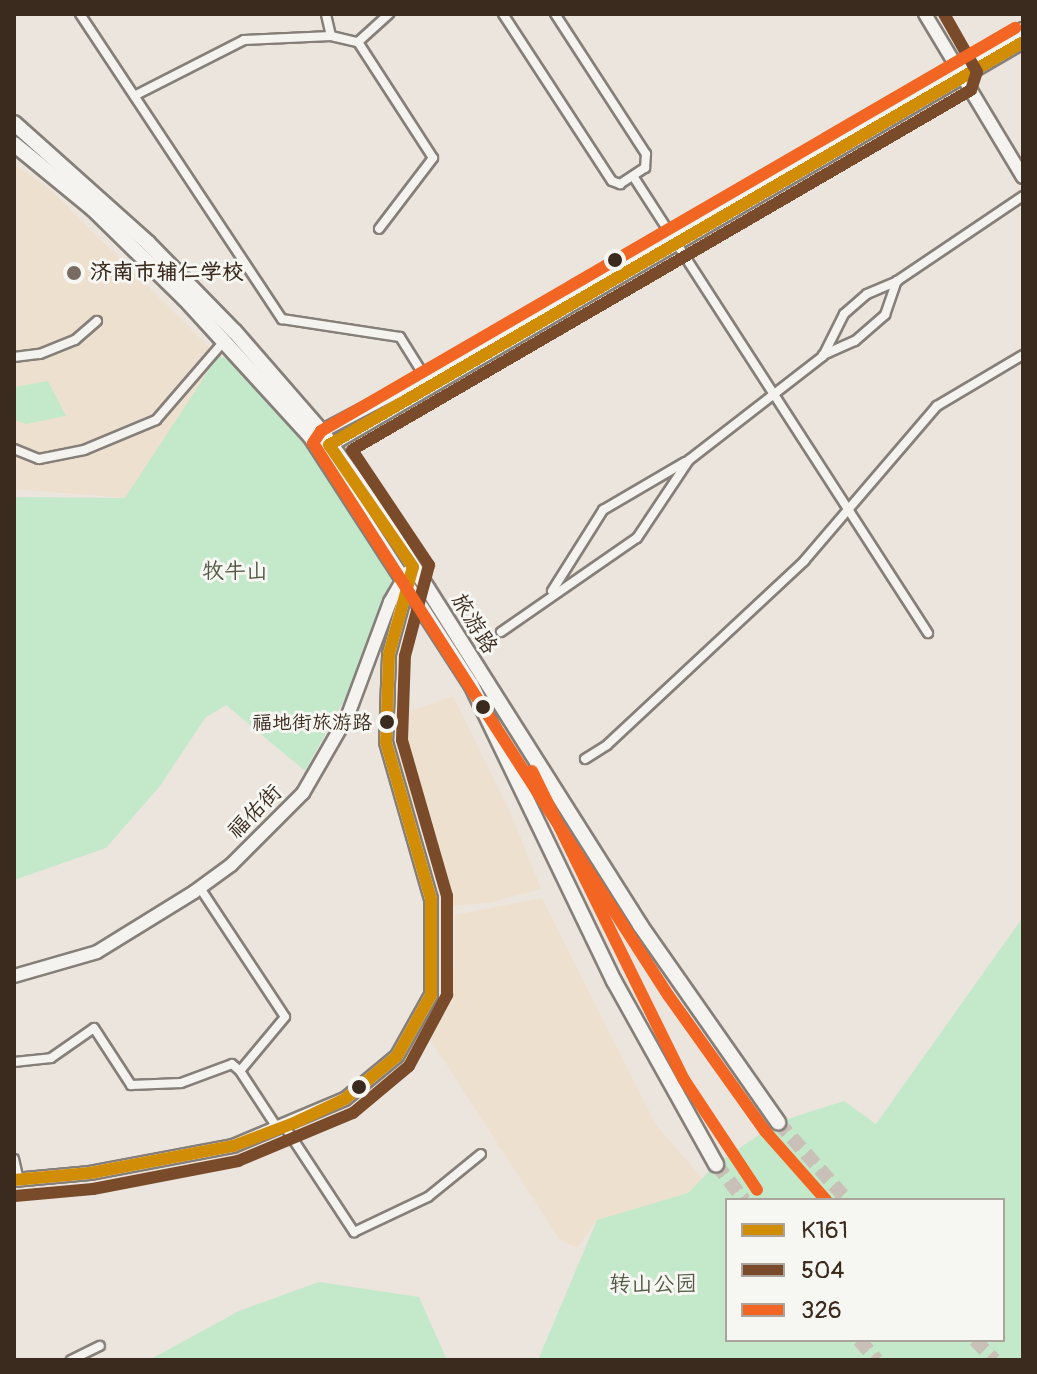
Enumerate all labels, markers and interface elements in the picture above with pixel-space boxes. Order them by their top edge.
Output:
unlabelled marker [607,252,623,268]
place label: 济南市辅仁学校 [90,260,244,286]
marker: 济南市辅仁学校 [65,264,83,282]
park label: 牧牛山 [202,559,268,585]
street label: 旅游路 [445,589,503,659]
unlabelled marker [475,699,491,715]
place label: 福地街旅游路 [252,710,372,734]
marker: 福地街旅游路 [379,714,395,730]
street label: 福佑街 [222,779,288,845]
unlabelled marker [351,1079,367,1095]
legend [725,1198,1005,1342]
text: K161 [801,1216,848,1245]
text: 504 [801,1256,844,1285]
park label: 转山公园 [609,1272,697,1298]
text: 326 [801,1296,842,1325]

